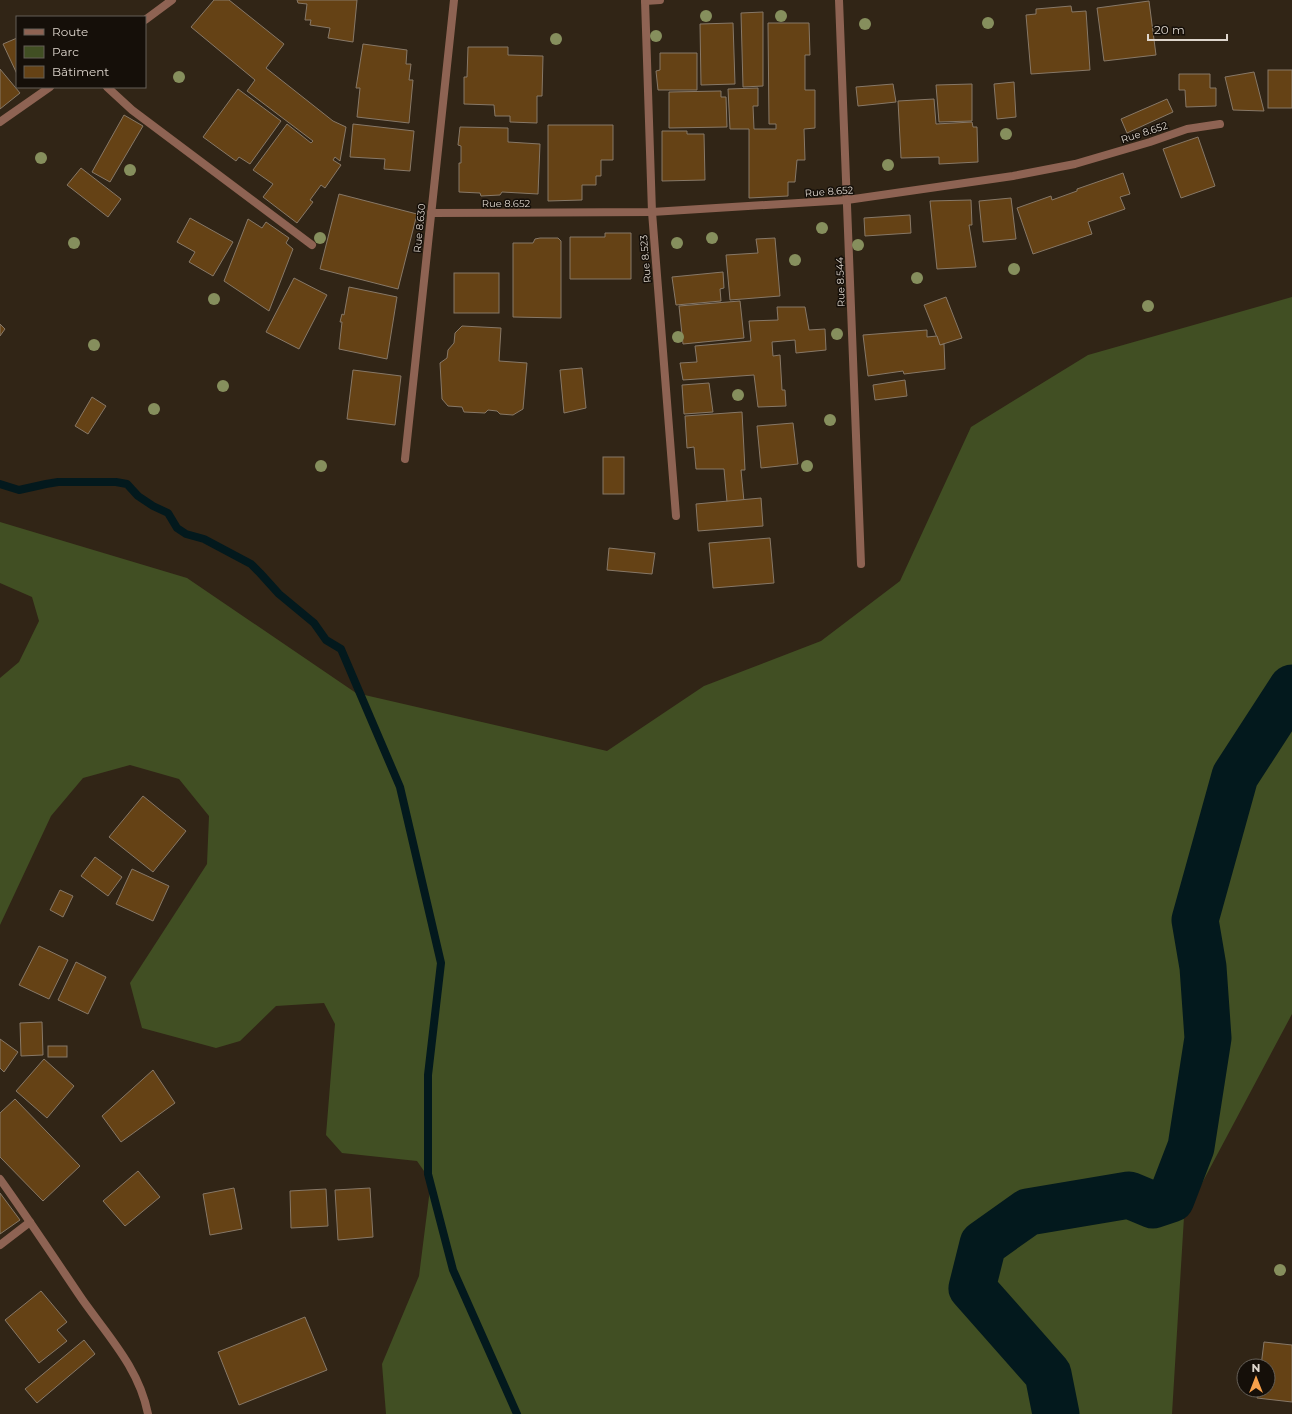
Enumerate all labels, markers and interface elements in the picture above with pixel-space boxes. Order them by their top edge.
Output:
legend [16,16,146,88]
scale bar [1148,16,1227,42]
text: 20 m [1154,22,1185,37]
text: Route [52,24,88,39]
text: Parc [52,44,79,59]
text: Bâtiment [52,64,109,79]
street label: Rue 8.652 [1119,119,1170,146]
street label: Rue 8.652 [804,183,854,200]
street label: Rue 8.652 [482,197,531,210]
street label: Rue 8.630 [410,202,429,253]
street label: Rue 8.523 [637,234,654,284]
street label: Rue 8.544 [833,256,848,307]
north arrow [1236,1358,1276,1398]
text: N [1252,1361,1260,1375]

